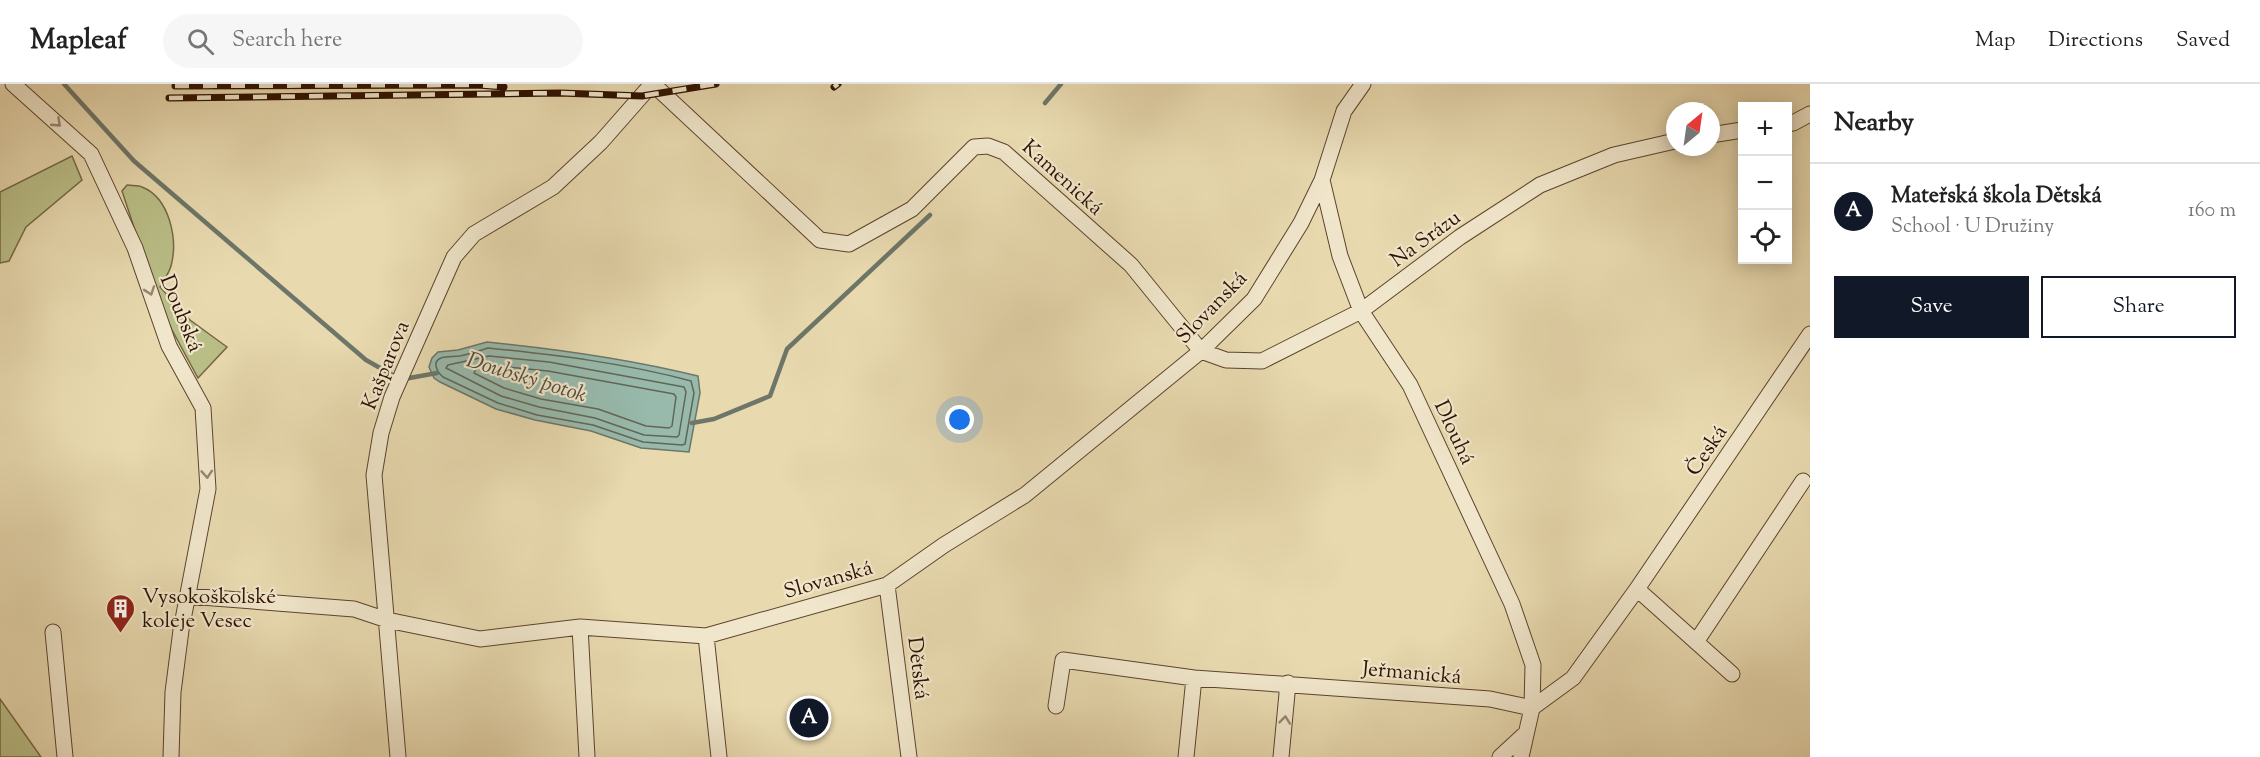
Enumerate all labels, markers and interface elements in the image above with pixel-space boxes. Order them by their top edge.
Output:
search box [163,14,583,68]
text: Mapleaf [30,21,127,61]
icon: search [184,25,217,58]
text: Search here [232,25,342,57]
text: Map [1975,26,2015,56]
text: Directions [2048,26,2143,56]
text: Saved [2176,26,2230,56]
north arrow [1666,102,1720,156]
map controls [1738,102,1792,264]
button: + [1738,102,1792,156]
text: Nearby [1834,105,1914,142]
one-way arrow [50,116,61,127]
street label: Kamenická [1014,134,1109,224]
button: − [1738,156,1792,210]
text: Mateřská škola Dětská [1891,181,2102,213]
text: A [1845,197,1862,226]
text: 160 m [2188,197,2236,226]
street label: Na Srázu [1385,204,1468,276]
button: locate [1738,210,1792,264]
text: School · U Družiny [1891,213,2054,242]
street label: Slovanská [1170,265,1255,352]
street label: Doubská [151,271,209,357]
button: Save [1834,276,2029,338]
button: Share [2041,276,2236,338]
one-way arrow [143,285,156,296]
street label: Kašparova [355,316,418,415]
water label: Doubský potok [462,345,590,412]
street label: Dlouhá [1425,396,1481,470]
your location [945,405,974,434]
street label: Česká [1680,419,1736,483]
one-way arrow [201,469,214,478]
street label: Slovanská [780,554,877,608]
place label: Vysokoškolské koleje Vesec [142,583,276,637]
building icon: Vysokoškolské koleje Vesec [105,592,137,634]
street label: Dětská [898,635,936,702]
street label: Jeřmanická [1360,655,1463,693]
pin: A [790,696,828,740]
one-way arrow [1278,716,1291,725]

